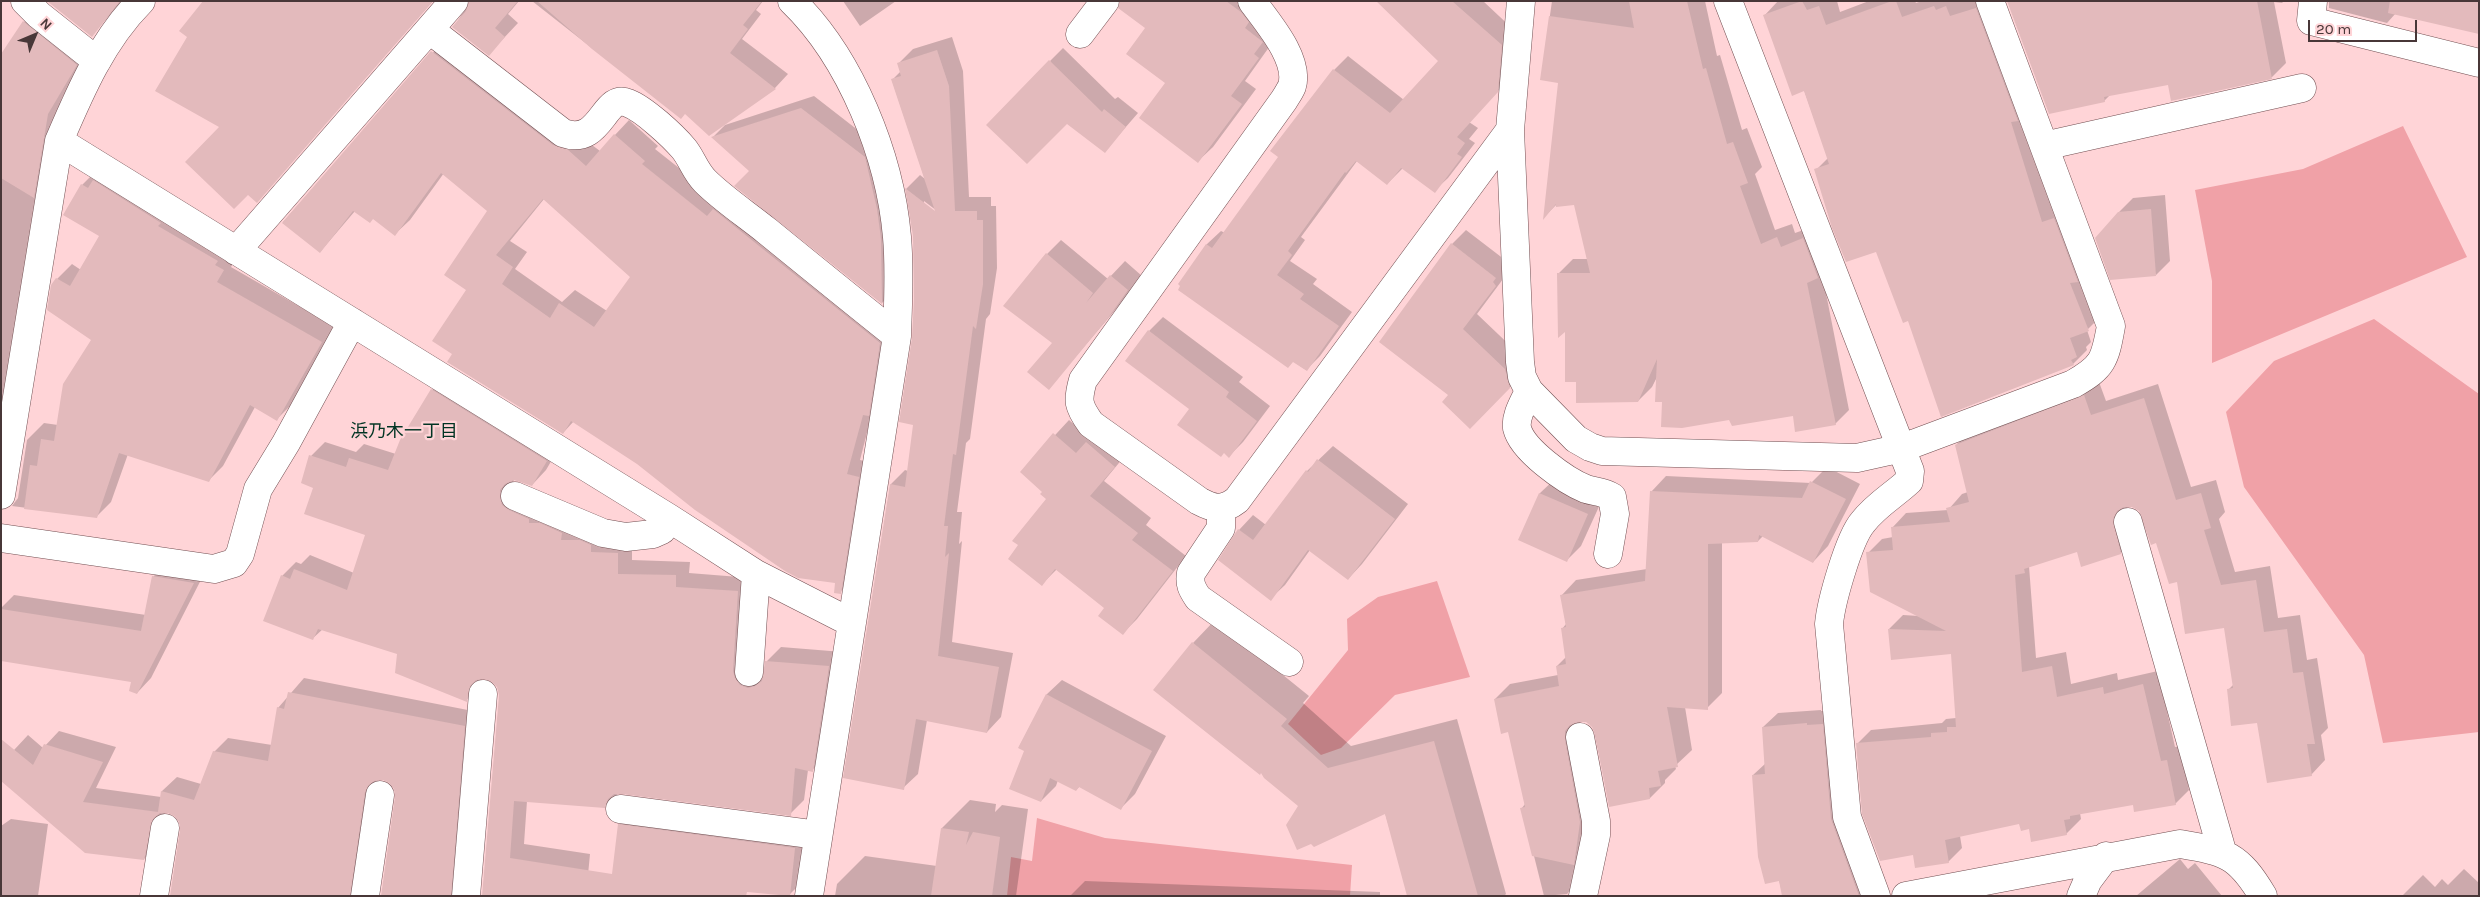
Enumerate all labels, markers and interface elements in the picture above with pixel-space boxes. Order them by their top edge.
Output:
north arrow [10,10,60,60]
scale bar [2310,10,2419,42]
text: N [36,14,56,34]
text: 20 m [2316,20,2351,38]
district label: 浜乃木一丁目 [350,421,458,443]

